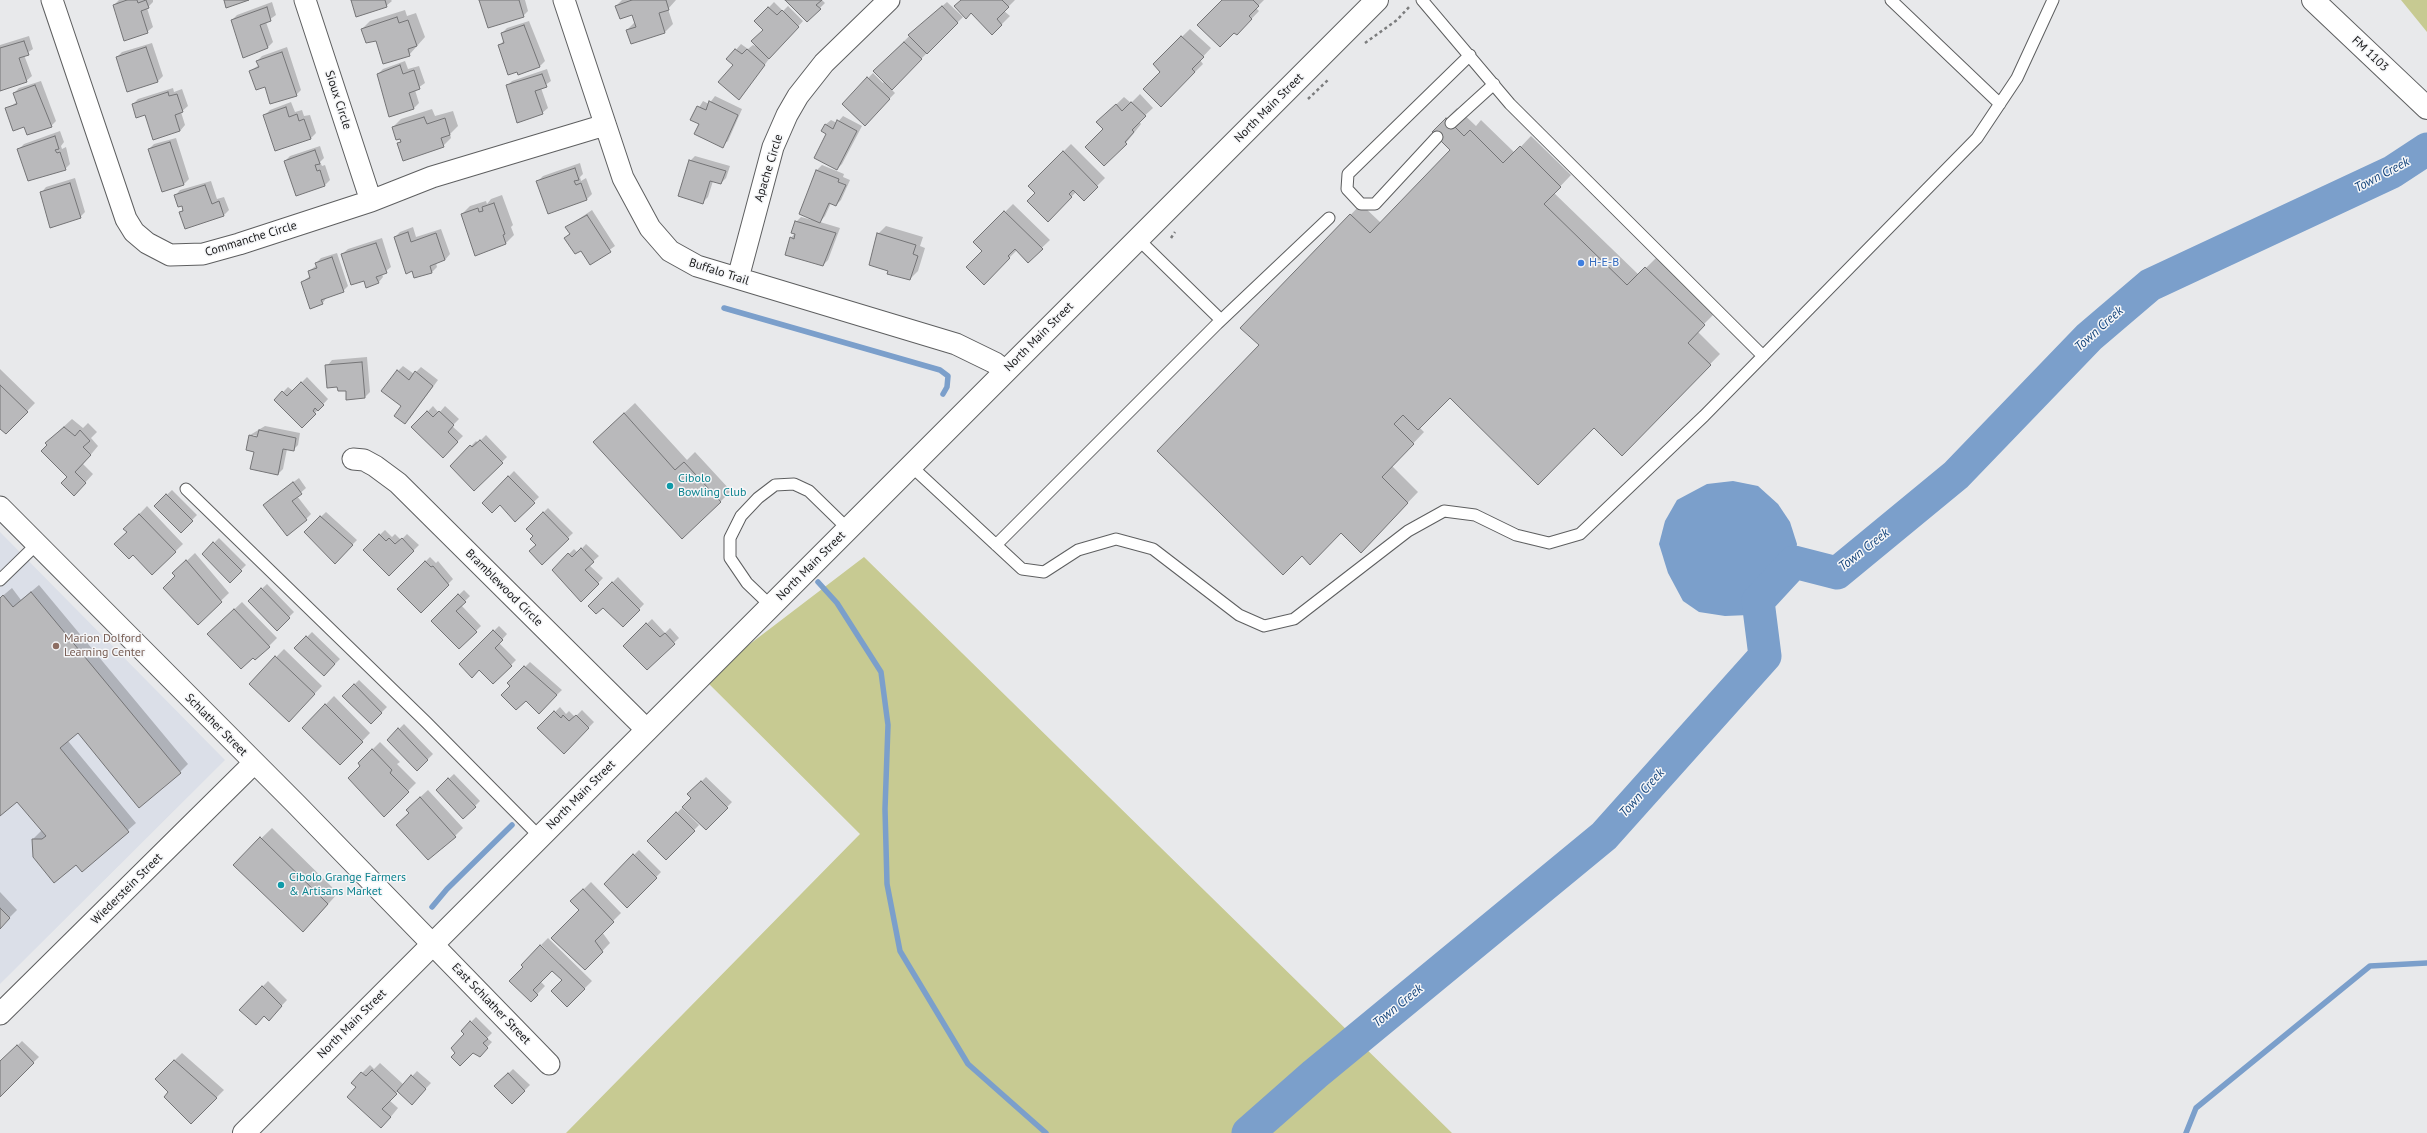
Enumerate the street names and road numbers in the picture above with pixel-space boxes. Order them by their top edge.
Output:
street label: FM 1103 [2349,33,2391,75]
street label: Sioux Circle [322,69,354,131]
street label: North Main Street [1231,70,1307,146]
street label: Apache Circle [752,132,786,204]
street label: Commanche Circle [203,218,299,260]
street label: Buffalo Trail [687,256,751,288]
street label: North Main Street [1001,299,1077,375]
street label: North Main Street [773,528,849,604]
street label: Bramblewood Circle [462,546,546,630]
street label: Schlather Street [182,691,250,759]
street label: North Main Street [543,757,619,833]
street label: Wiederstein Street [88,850,166,928]
street label: East Schlather Street [449,960,533,1048]
street label: North Main Street [314,986,390,1062]

